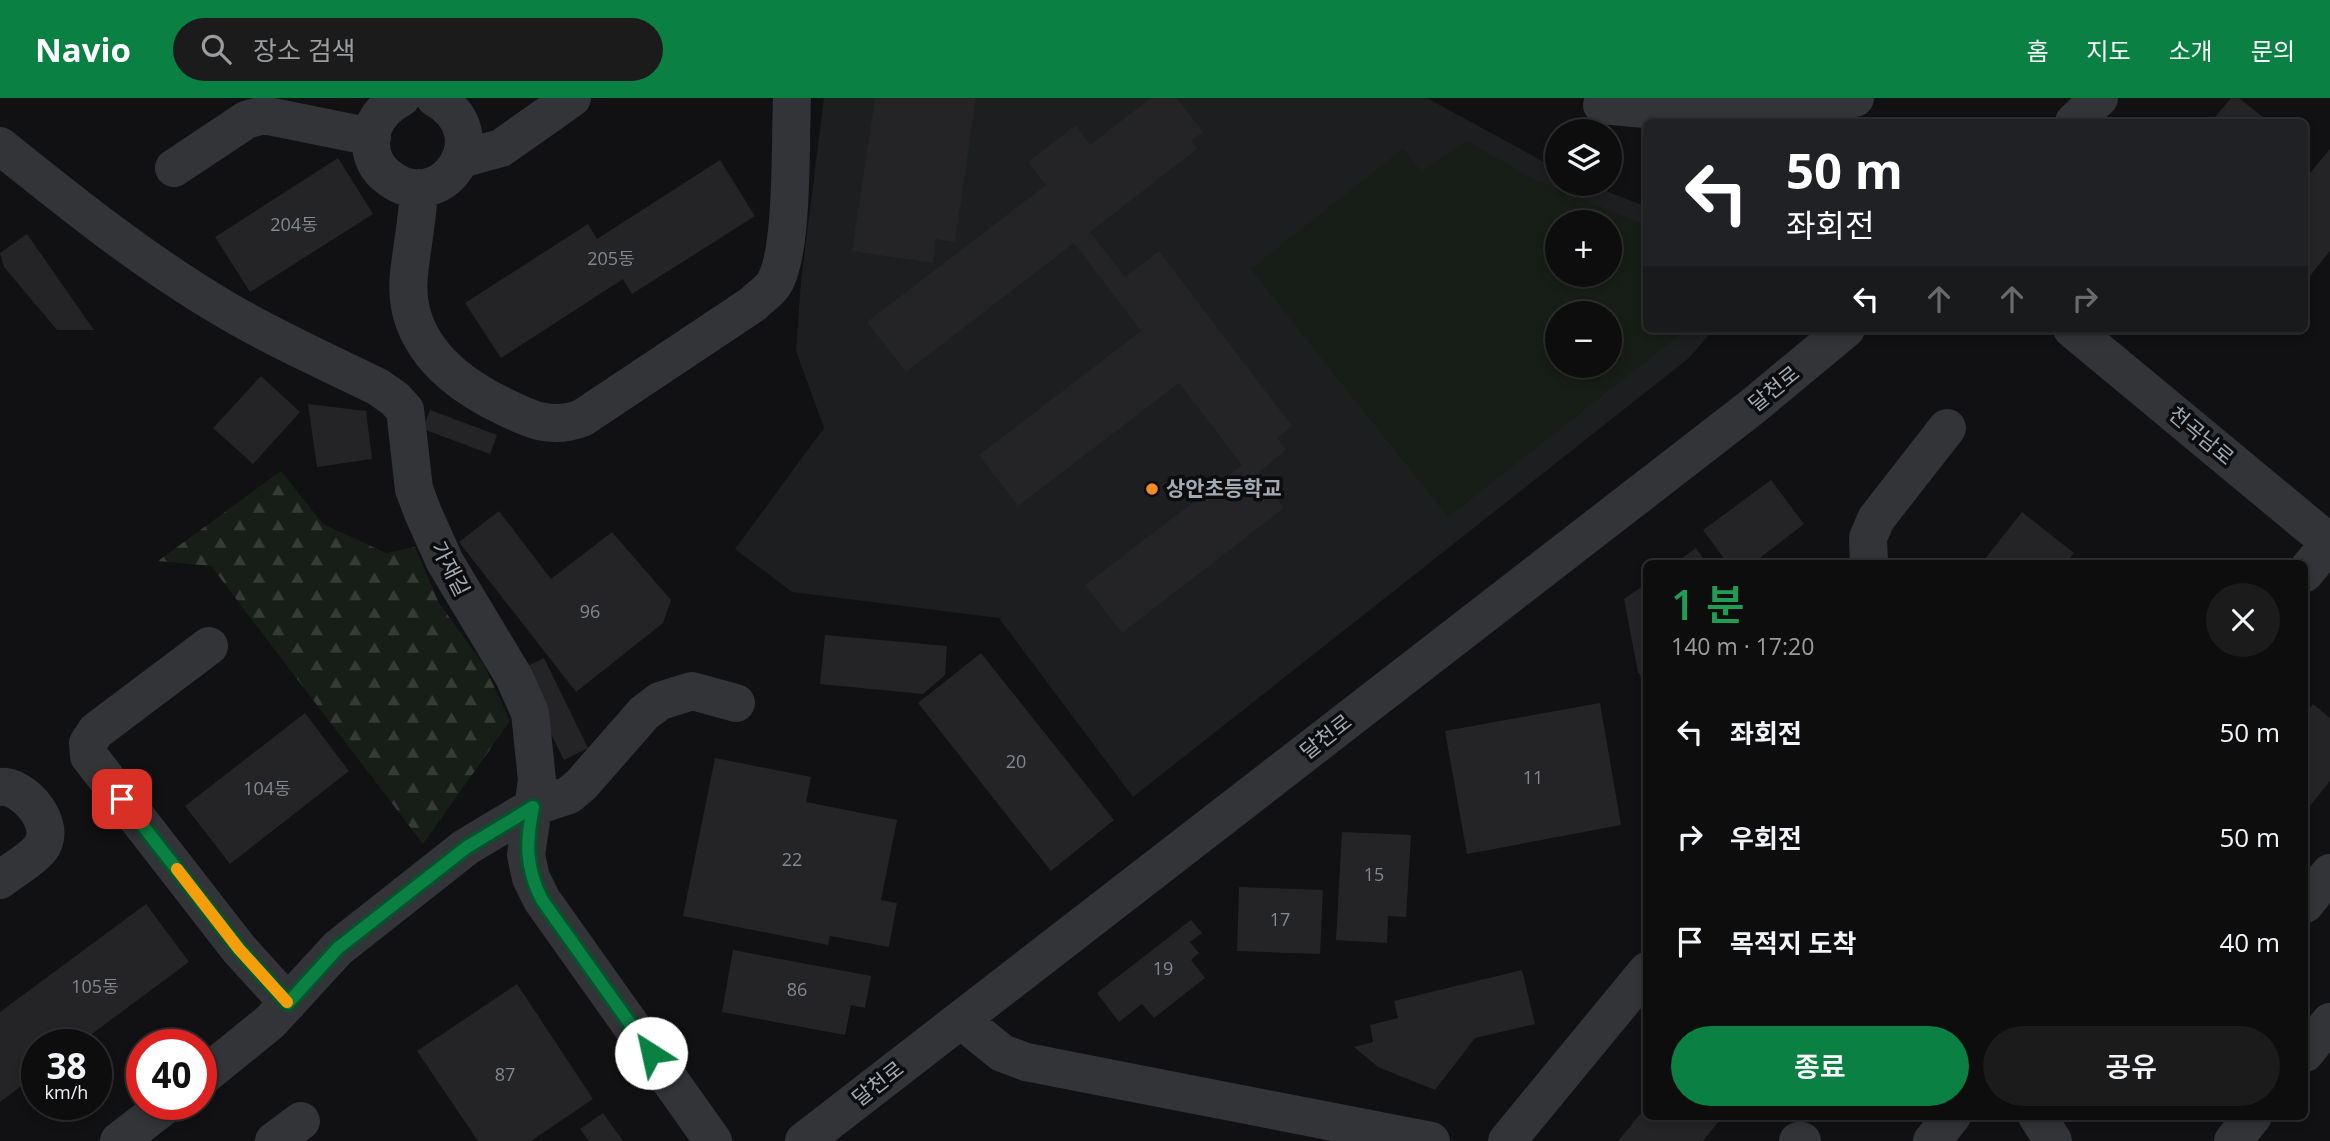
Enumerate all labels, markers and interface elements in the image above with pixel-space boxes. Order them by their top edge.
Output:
search box [173,18,663,81]
text: Navio [35,27,131,72]
icon: search [197,30,235,68]
text: 장소 검색 [253,32,355,68]
text: 홈 [2026,34,2048,67]
text: 지도 [2086,34,2131,67]
text: 소개 [2169,34,2213,67]
text: 문의 [2251,34,2295,67]
map controls [1545,119,1622,378]
button: layers [1545,119,1622,196]
text: 50 m [1786,137,1903,203]
icon: left [1671,147,1762,238]
text: 좌회전 [1786,203,1874,246]
button: + [1545,210,1622,287]
house number: 204동 [270,212,318,236]
house number: 205동 [587,246,635,270]
icon: left [1847,280,1885,318]
icon: ahead [1920,280,1958,318]
icon: ahead [1993,280,2031,318]
icon: right [2066,280,2104,318]
button: − [1545,301,1622,378]
street label: 달천로 [1742,359,1805,417]
street label: 천곡남로 [2163,400,2240,471]
place label: 상안초등학교 [1166,474,1282,502]
marker: 상안초등학교 [1144,481,1160,497]
street label: 가재길 [425,536,477,601]
text: 1 분 [1671,575,1745,632]
button: close [2206,583,2280,657]
house number: 96 [580,599,600,623]
text: 140 m · 17:20 [1671,630,1814,662]
street label: 달천로 [1294,707,1357,765]
icon: left [1671,713,1709,751]
text: 50 m [2219,714,2280,750]
text: 좌회전 [1730,715,1802,751]
house number: 20 [1006,749,1026,773]
house number: 11 [1523,765,1543,789]
pin [92,769,152,829]
house number: 104동 [243,776,291,800]
icon: arrive [103,780,141,818]
icon: right [1671,818,1709,856]
text: 50 m [2219,819,2280,855]
text: 우회전 [1730,820,1802,856]
house number: 22 [782,847,802,871]
house number: 15 [1364,862,1384,886]
house number: 17 [1270,907,1290,931]
icon: arrive [1671,923,1709,961]
text: 40 m [2219,924,2280,960]
text: 목적지 도착 [1730,925,1856,961]
house number: 19 [1153,956,1173,980]
house number: 105동 [71,974,119,998]
house number: 86 [787,977,807,1001]
position arrow [614,1016,688,1090]
button: 종료 [1671,1026,1969,1106]
button: 공유 [1983,1026,2280,1106]
speed limit sign: 40 [126,1029,217,1120]
text: 38 [46,1042,87,1089]
street label: 달천로 [846,1054,909,1112]
house number: 87 [495,1062,515,1086]
text: km/h [45,1080,88,1104]

